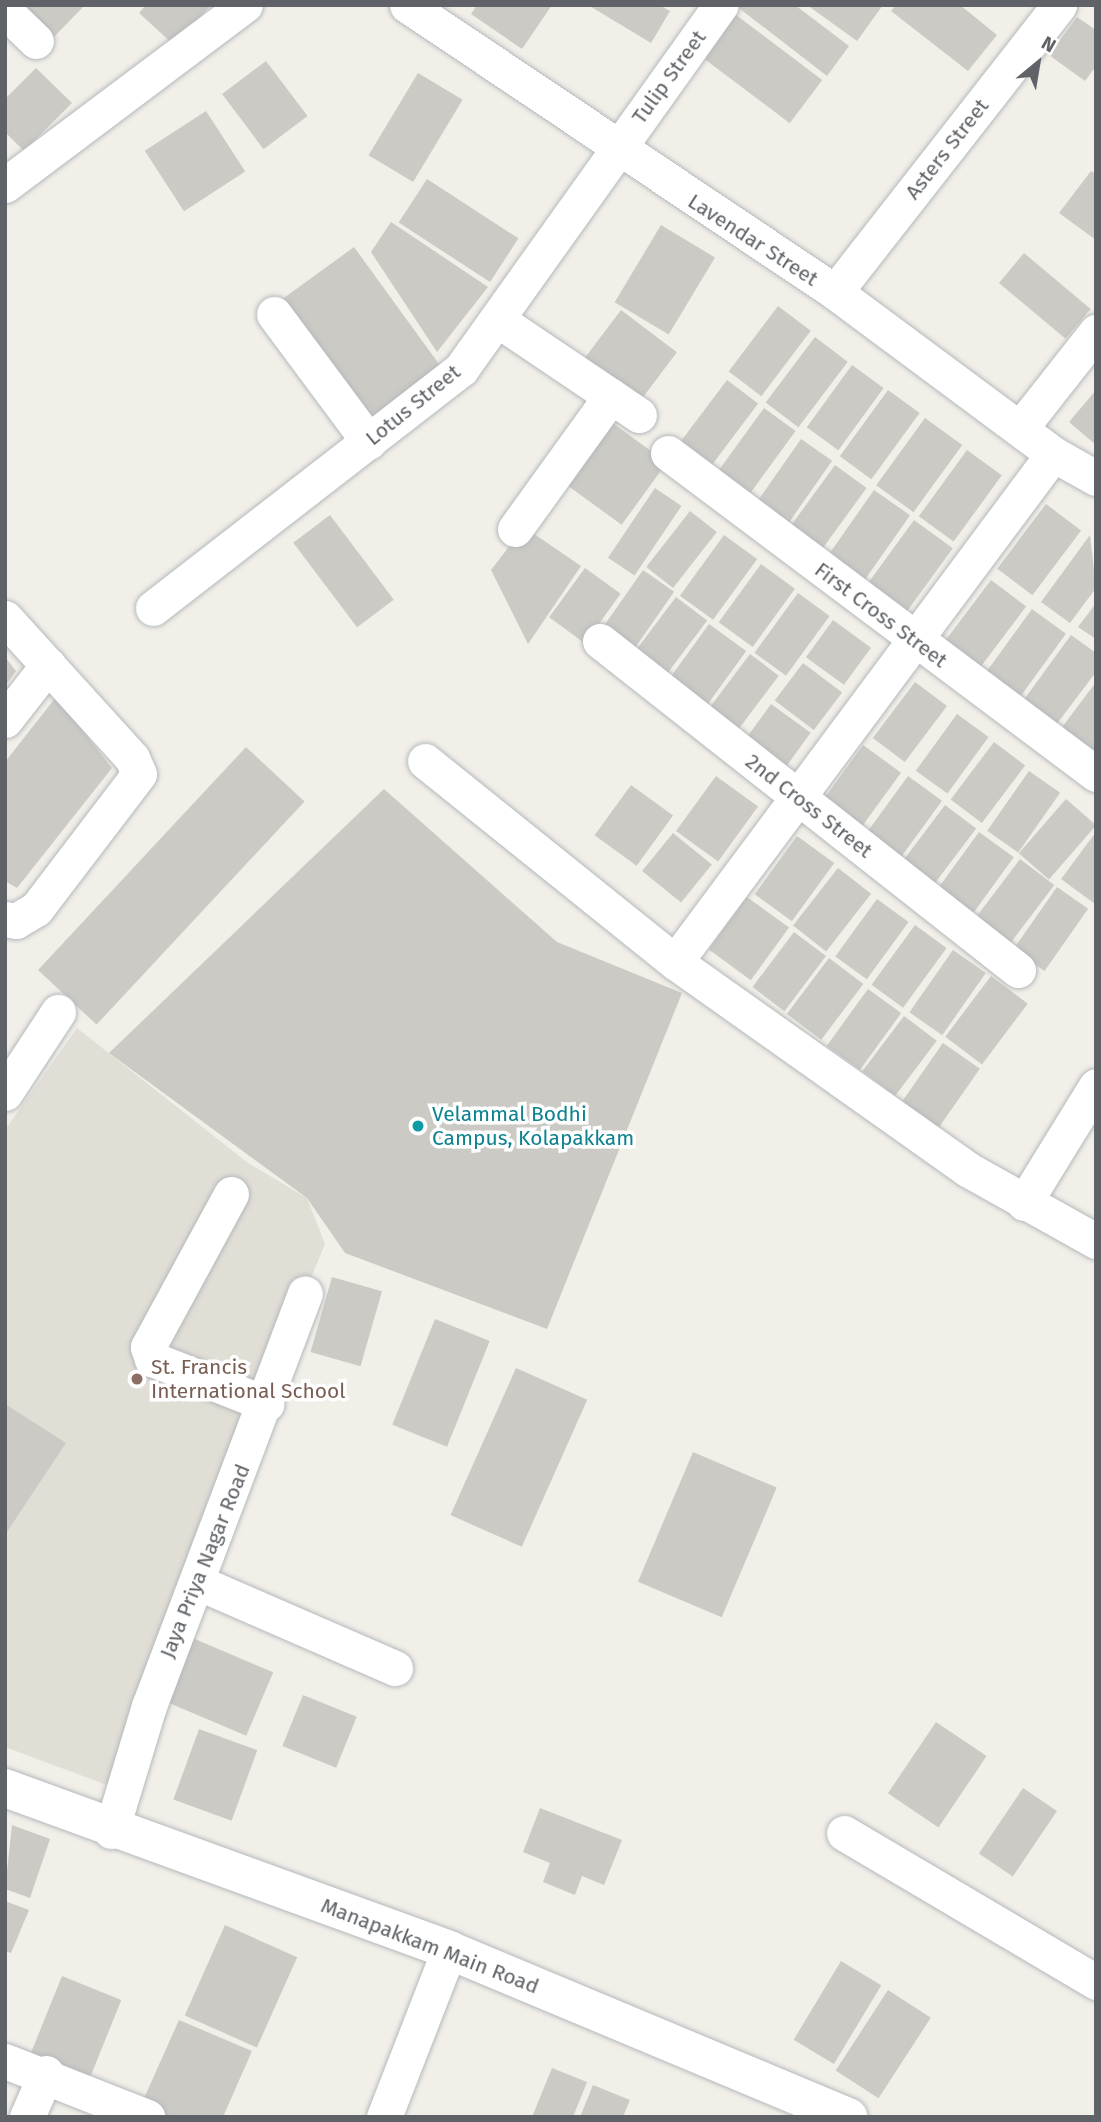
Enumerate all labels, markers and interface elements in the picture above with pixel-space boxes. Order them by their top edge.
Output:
street label: Tulip Street [627,25,711,129]
north arrow [1003,28,1073,98]
text: N [1038,31,1060,57]
street label: Asters Street [900,94,994,204]
street label: Lavendar Street [683,189,823,291]
street label: Lotus Street [361,359,465,451]
street label: First Cross Street [810,557,952,673]
street label: 2nd Cross Street [741,749,877,863]
place label: Velammal Bodhi Campus, Kolapakkam [432,1101,634,1151]
marker: Velammal Bodhi Campus, Kolapakkam [410,1118,426,1134]
place label: St. Francis International School [151,1354,346,1404]
marker: St. Francis International School [129,1371,145,1387]
street label: Jaya Priya Nagar Road [155,1460,255,1662]
street label: Manapakkam Main Road [317,1893,543,1999]

